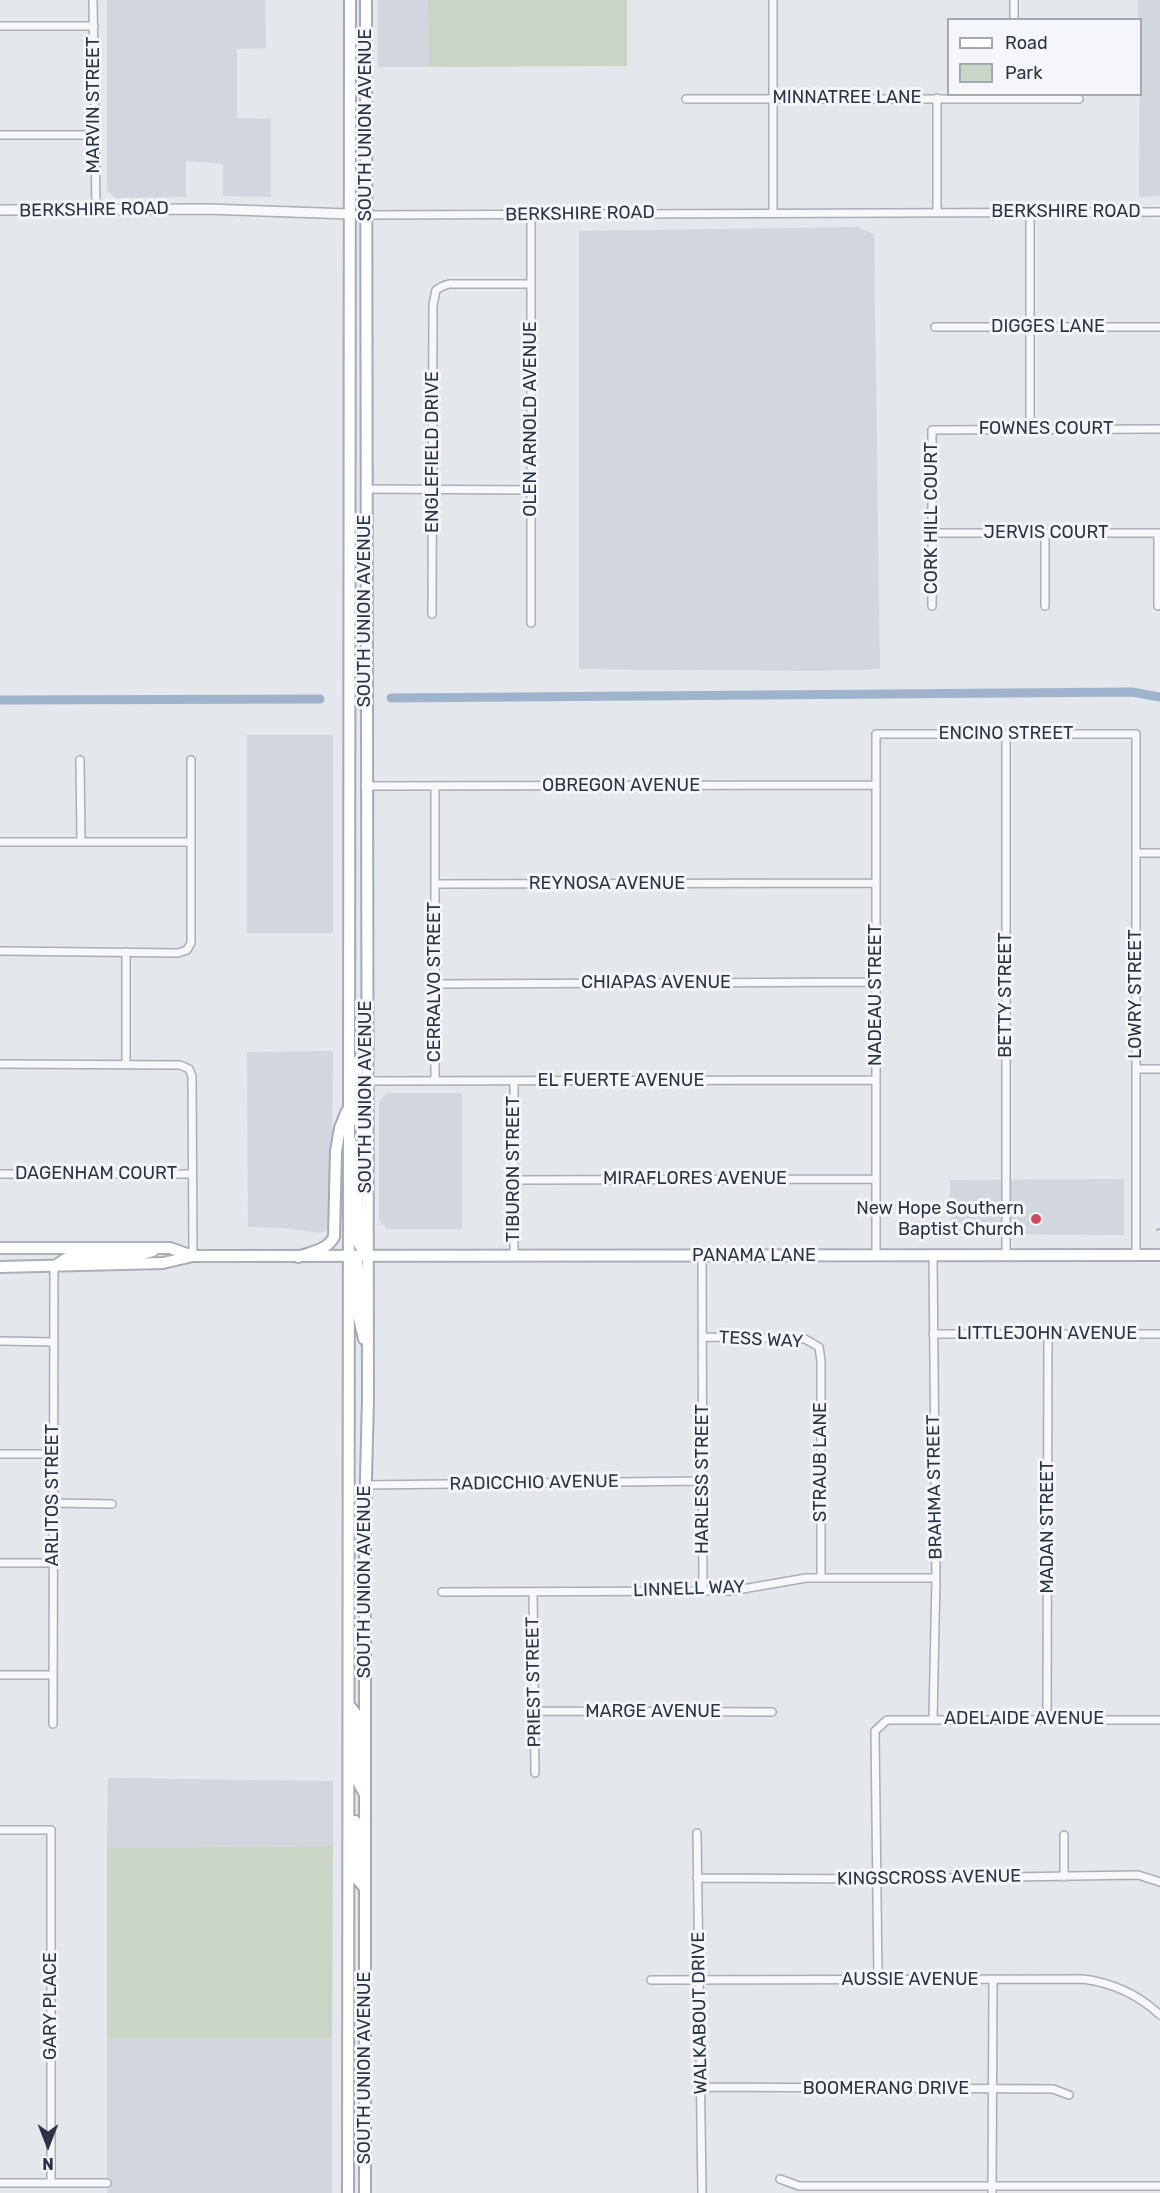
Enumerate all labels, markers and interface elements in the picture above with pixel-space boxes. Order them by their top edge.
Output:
legend [947,18,1142,96]
street label: SOUTH UNION AVENUE [355,29,377,221]
text: Road [1005,32,1048,54]
street label: MARVIN STREET [83,37,105,173]
text: Park [1005,62,1042,84]
street label: MINNATREE LANE [772,87,922,109]
street label: BERKSHIRE ROAD [19,198,169,222]
street label: BERKSHIRE ROAD [991,201,1141,223]
street label: BERKSHIRE ROAD [505,202,655,226]
street label: DIGGES LANE [991,316,1105,338]
street label: OLEN ARNOLD AVENUE [520,321,542,517]
street label: ENGLEFIELD DRIVE [422,371,444,533]
street label: FOWNES COURT [979,418,1113,440]
street label: CORK HILL COURT [921,442,943,594]
street label: SOUTH UNION AVENUE [354,515,376,707]
street label: JERVIS COURT [984,522,1108,544]
street label: ENCINO STREET [939,723,1073,745]
street label: OBREGON AVENUE [542,775,700,797]
street label: REYNOSA AVENUE [529,873,685,895]
street label: CERRALVO STREET [424,902,446,1062]
street label: NADEAU STREET [865,924,887,1066]
street label: LOWRY STREET [1125,929,1147,1059]
street label: BETTY STREET [995,932,1017,1058]
street label: CHIAPAS AVENUE [581,972,731,994]
street label: SOUTH UNION AVENUE [355,1001,377,1193]
street label: EL FUERTE AVENUE [538,1070,704,1092]
street label: TIBURON STREET [503,1096,525,1242]
street label: DAGENHAM COURT [15,1163,177,1185]
street label: MIRAFLORES AVENUE [603,1168,787,1190]
place label: New Hope Southern Baptist Church [856,1198,1024,1240]
marker: New Hope Southern Baptist Church [1029,1212,1043,1226]
street label: PANAMA LANE [692,1245,816,1267]
street label: LITTLEJOHN AVENUE [957,1323,1137,1345]
street label: TESS WAY [718,1327,804,1353]
street label: STRAUB LANE [810,1402,832,1522]
street label: HARLESS STREET [692,1404,714,1554]
street label: BRAHMA STREET [923,1414,947,1560]
street label: ARLITOS STREET [42,1424,64,1566]
street label: MADAN STREET [1037,1460,1059,1594]
street label: RADICCHIO AVENUE [449,1471,619,1495]
street label: SOUTH UNION AVENUE [354,1486,376,1678]
street label: LINNELL WAY [633,1576,745,1602]
street label: PRIEST STREET [522,1617,546,1747]
street label: MARGE AVENUE [585,1701,721,1723]
street label: ADELAIDE AVENUE [944,1708,1104,1730]
street label: KINGSCROSS AVENUE [837,1866,1021,1890]
street label: WALKABOUT DRIVE [688,1932,712,2094]
street label: GARY PLACE [40,1952,62,2060]
street label: AUSSIE AVENUE [842,1969,978,1991]
street label: SOUTH UNION AVENUE [354,1972,376,2164]
street label: BOOMERANG DRIVE [803,2078,969,2100]
north arrow [18,2115,78,2175]
text: N [42,2154,54,2173]

